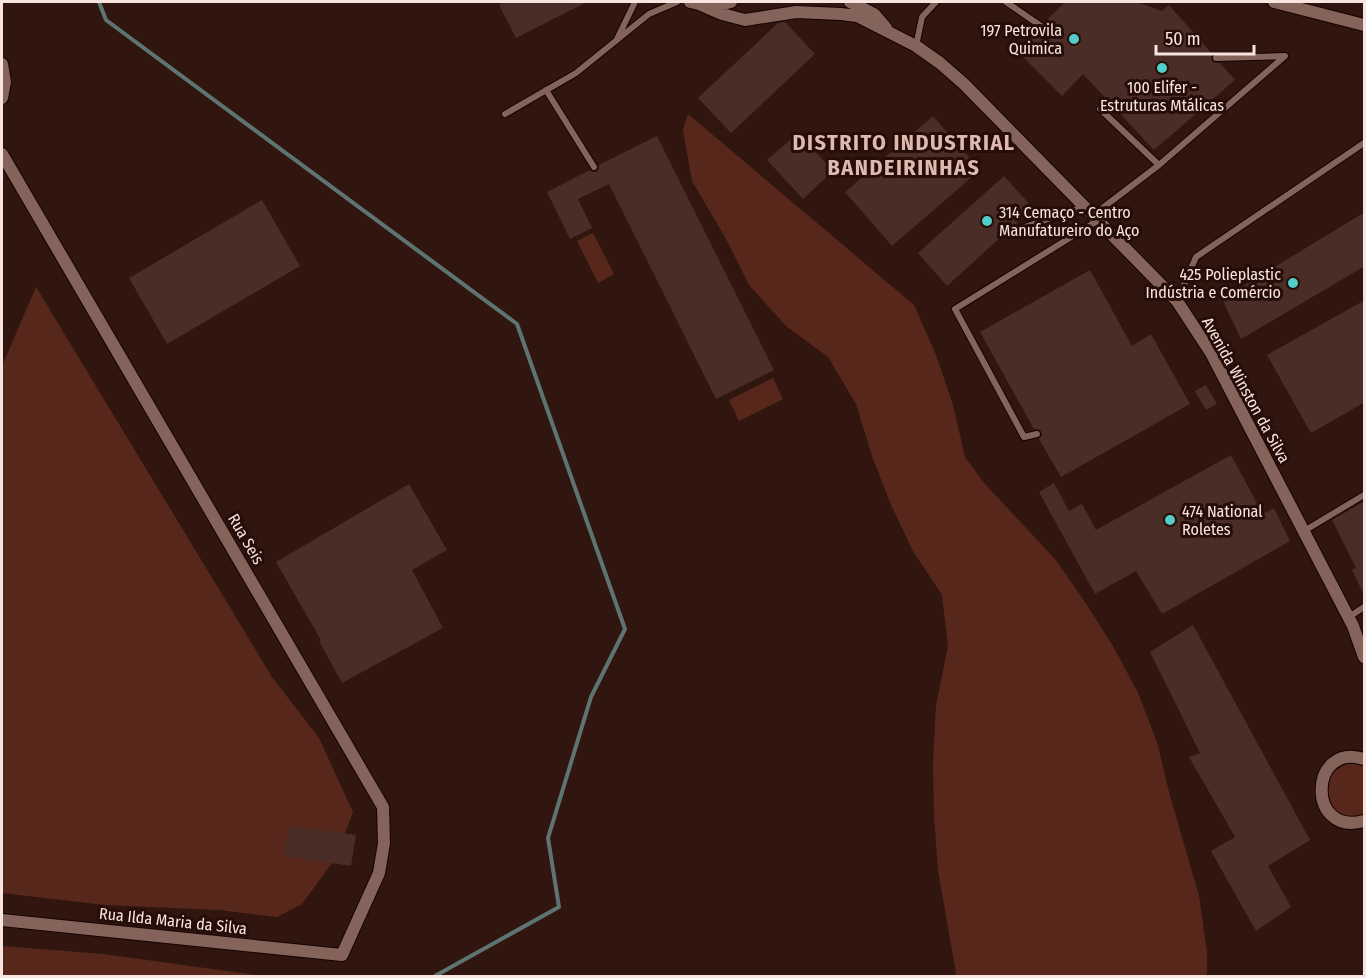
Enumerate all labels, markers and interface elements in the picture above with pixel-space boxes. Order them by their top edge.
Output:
scale bar [1156,18,1254,56]
place label: 197 Petrovila Quimica [980,21,1062,58]
text: 50 m [1165,28,1201,50]
marker: 197 Petrovila Quimica [1067,32,1081,46]
marker: 100 Elifer - Estruturas Mtálicas [1155,61,1169,75]
place label: 100 Elifer - Estruturas Mtálicas [1100,78,1224,115]
district label: DISTRITO INDUSTRIAL BANDEIRINHAS [792,129,1016,181]
place label: 314 Cemaço - Centro Manufatureiro do Aço [999,203,1140,240]
marker: 314 Cemaço - Centro Manufatureiro do Aço [980,214,994,228]
place label: 425 Polieplastic Indústria e Comércio [1146,265,1281,302]
marker: 425 Polieplastic Indústria e Comércio [1286,276,1300,290]
street label: Avenida Winston da Silva [1198,314,1294,466]
place label: 474 National Roletes [1182,502,1262,539]
street label: Rua Seis [224,510,268,568]
marker: 474 National Roletes [1163,513,1177,527]
street label: Rua Ilda Maria da Silva [98,904,248,938]

